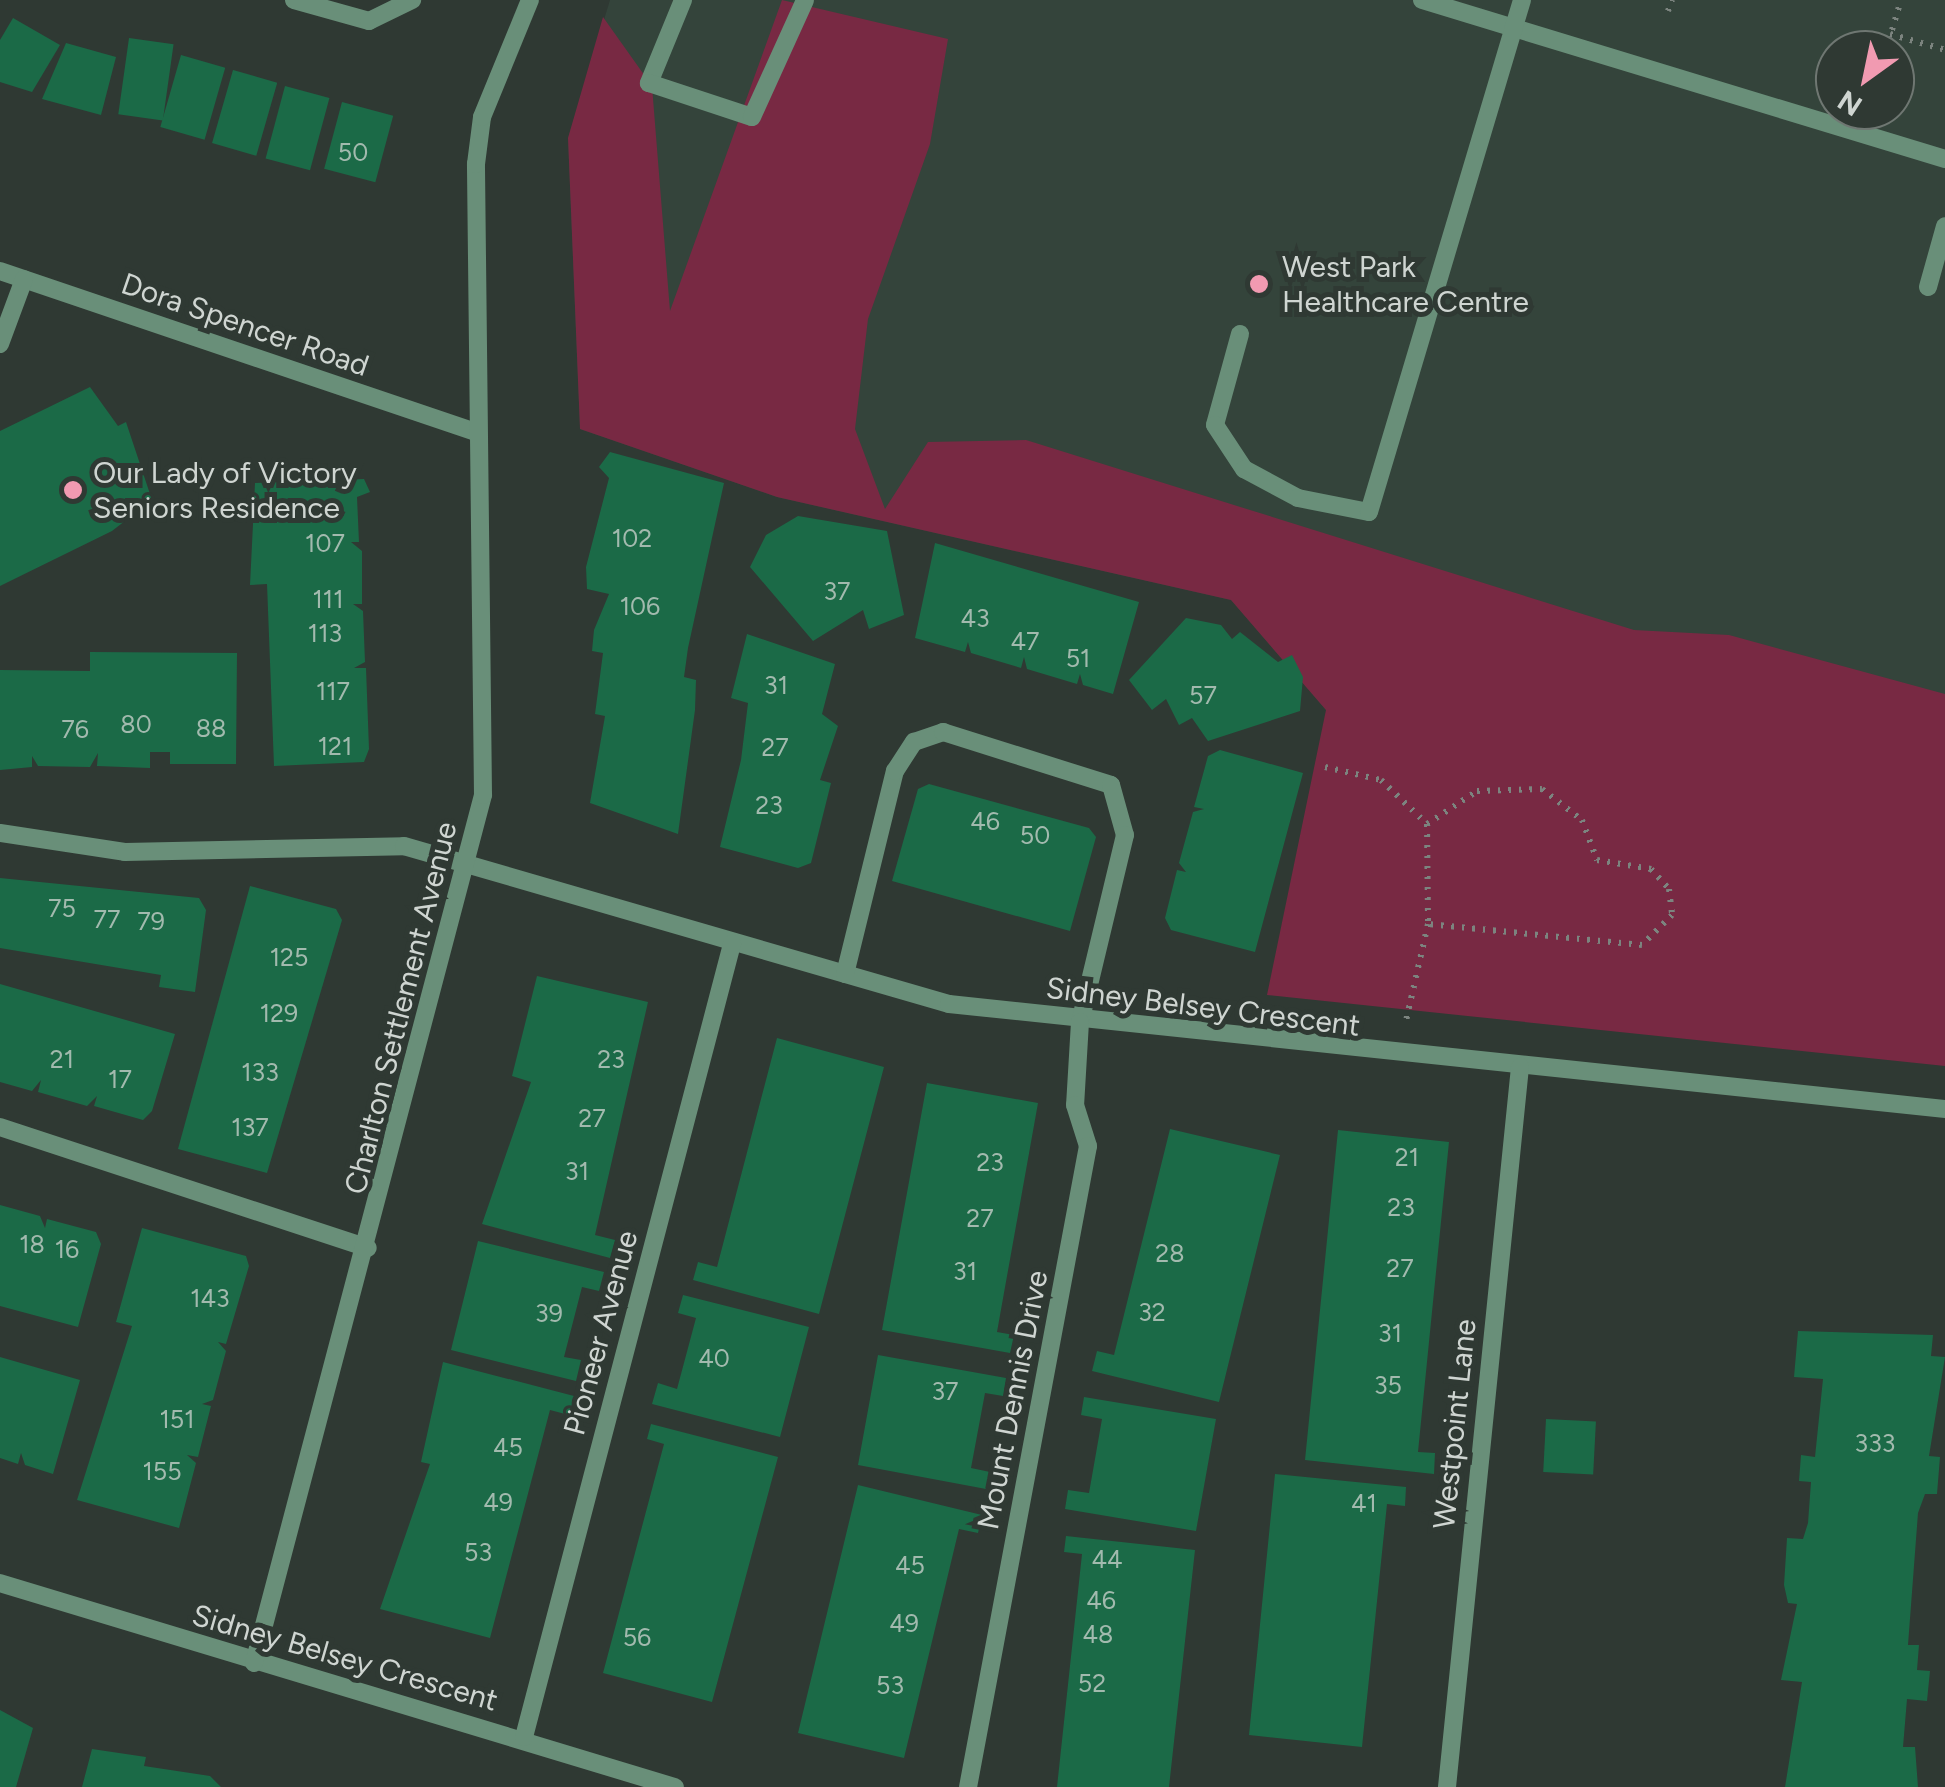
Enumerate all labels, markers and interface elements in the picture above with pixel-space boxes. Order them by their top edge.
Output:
north arrow [1815,30,1915,130]
text: N [1831,83,1868,124]
house number: 50 [338,137,368,167]
place label: West Park Healthcare Centre [1282,249,1529,320]
street label: Dora Spencer Road [117,266,373,384]
marker: West Park Healthcare Centre [1246,271,1272,297]
place label: Our Lady of Victory Seniors Residence [93,455,357,526]
marker: Our Lady of Victory Seniors Residence [62,479,84,501]
house number: 102 [612,523,652,553]
house number: 107 [305,528,345,558]
house number: 37 [823,576,851,606]
house number: 111 [313,584,343,614]
house number: 106 [620,591,660,621]
house number: 43 [960,603,990,633]
house number: 113 [308,618,342,648]
house number: 47 [1011,626,1039,656]
house number: 51 [1066,643,1090,673]
house number: 31 [764,670,788,700]
house number: 117 [316,676,350,706]
house number: 57 [1189,680,1217,710]
house number: 80 [120,709,152,739]
house number: 88 [196,713,226,743]
house number: 76 [61,714,89,744]
house number: 121 [318,731,352,761]
house number: 27 [761,732,789,762]
house number: 23 [755,790,783,820]
house number: 46 [970,806,1000,836]
street label: Charlton Settlement Avenue [337,818,465,1198]
house number: 50 [1020,820,1050,850]
house number: 75 [48,893,76,923]
house number: 77 [94,904,120,934]
house number: 79 [137,906,165,936]
house number: 125 [270,942,308,972]
street label: Sidney Belsey Crescent [1044,970,1362,1044]
house number: 129 [260,998,298,1028]
house number: 21 [50,1044,74,1074]
house number: 23 [597,1044,625,1074]
house number: 133 [241,1057,279,1087]
house number: 17 [108,1064,132,1094]
house number: 27 [578,1103,606,1133]
house number: 137 [231,1112,269,1142]
house number: 21 [1395,1142,1419,1172]
house number: 23 [976,1147,1004,1177]
house number: 31 [565,1156,589,1186]
house number: 23 [1387,1192,1415,1222]
house number: 27 [966,1203,994,1233]
street label: Pioneer Avenue [556,1227,646,1439]
house number: 18 [19,1229,45,1259]
house number: 16 [55,1234,79,1264]
house number: 28 [1155,1238,1185,1268]
house number: 27 [1386,1253,1414,1283]
house number: 31 [953,1256,977,1286]
street label: Mount Dennis Drive [970,1267,1056,1533]
house number: 143 [190,1283,230,1313]
house number: 32 [1138,1297,1166,1327]
house number: 39 [535,1298,563,1328]
street label: Westpoint Lane [1426,1317,1484,1531]
house number: 31 [1378,1318,1402,1348]
house number: 40 [698,1343,730,1373]
house number: 35 [1374,1370,1402,1400]
house number: 37 [931,1376,959,1406]
house number: 151 [159,1404,195,1434]
house number: 333 [1855,1428,1895,1458]
house number: 45 [493,1432,523,1462]
house number: 155 [142,1456,182,1486]
house number: 49 [483,1487,513,1517]
house number: 41 [1351,1488,1377,1518]
house number: 53 [464,1537,492,1567]
house number: 44 [1091,1544,1123,1574]
house number: 45 [895,1550,925,1580]
house number: 46 [1086,1585,1116,1615]
street label: Sidney Belsey Crescent [188,1597,502,1719]
house number: 49 [889,1608,919,1638]
house number: 48 [1083,1619,1113,1649]
house number: 56 [623,1622,651,1652]
house number: 52 [1078,1668,1106,1698]
house number: 53 [876,1670,904,1700]

